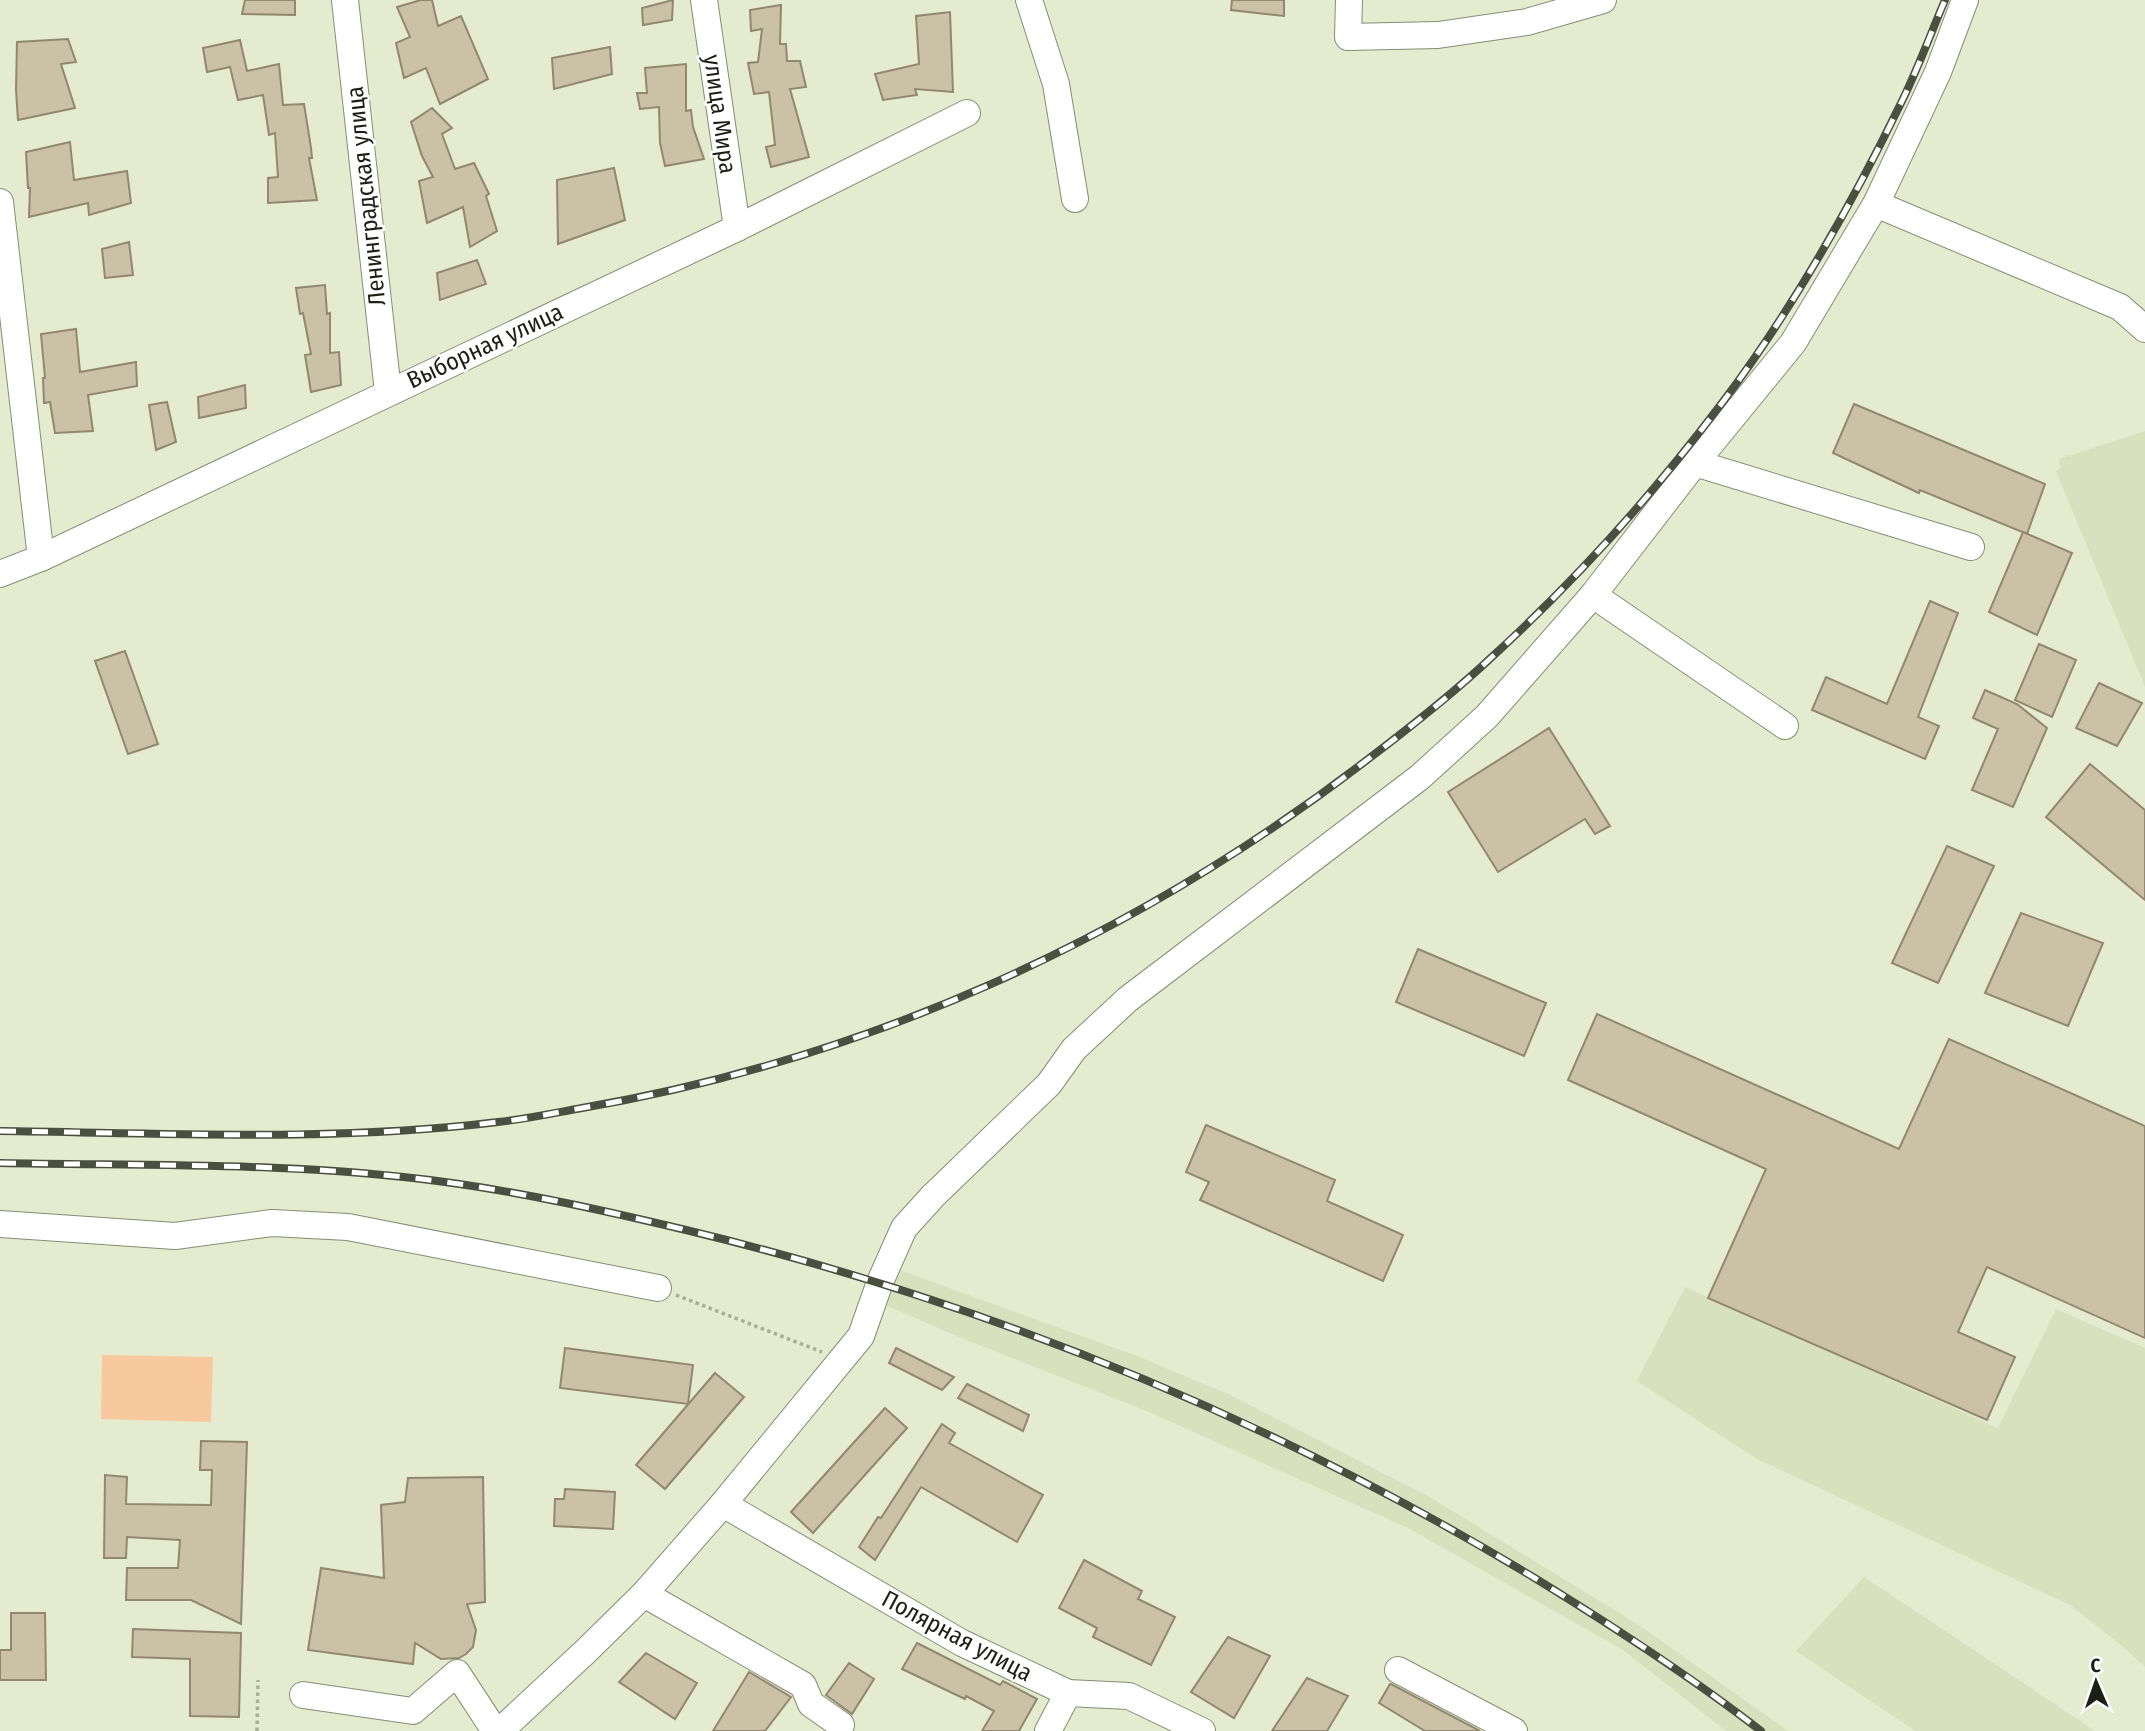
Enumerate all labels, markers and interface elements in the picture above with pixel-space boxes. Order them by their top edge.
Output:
street label: улица Мира [698,53,742,175]
street label: Ленинградская улица [341,85,391,307]
street label: Выборная улица [402,298,568,394]
street label: Полярная улица [877,1585,1037,1687]
north arrow [2061,1647,2131,1717]
text: С [2090,1654,2101,1677]

